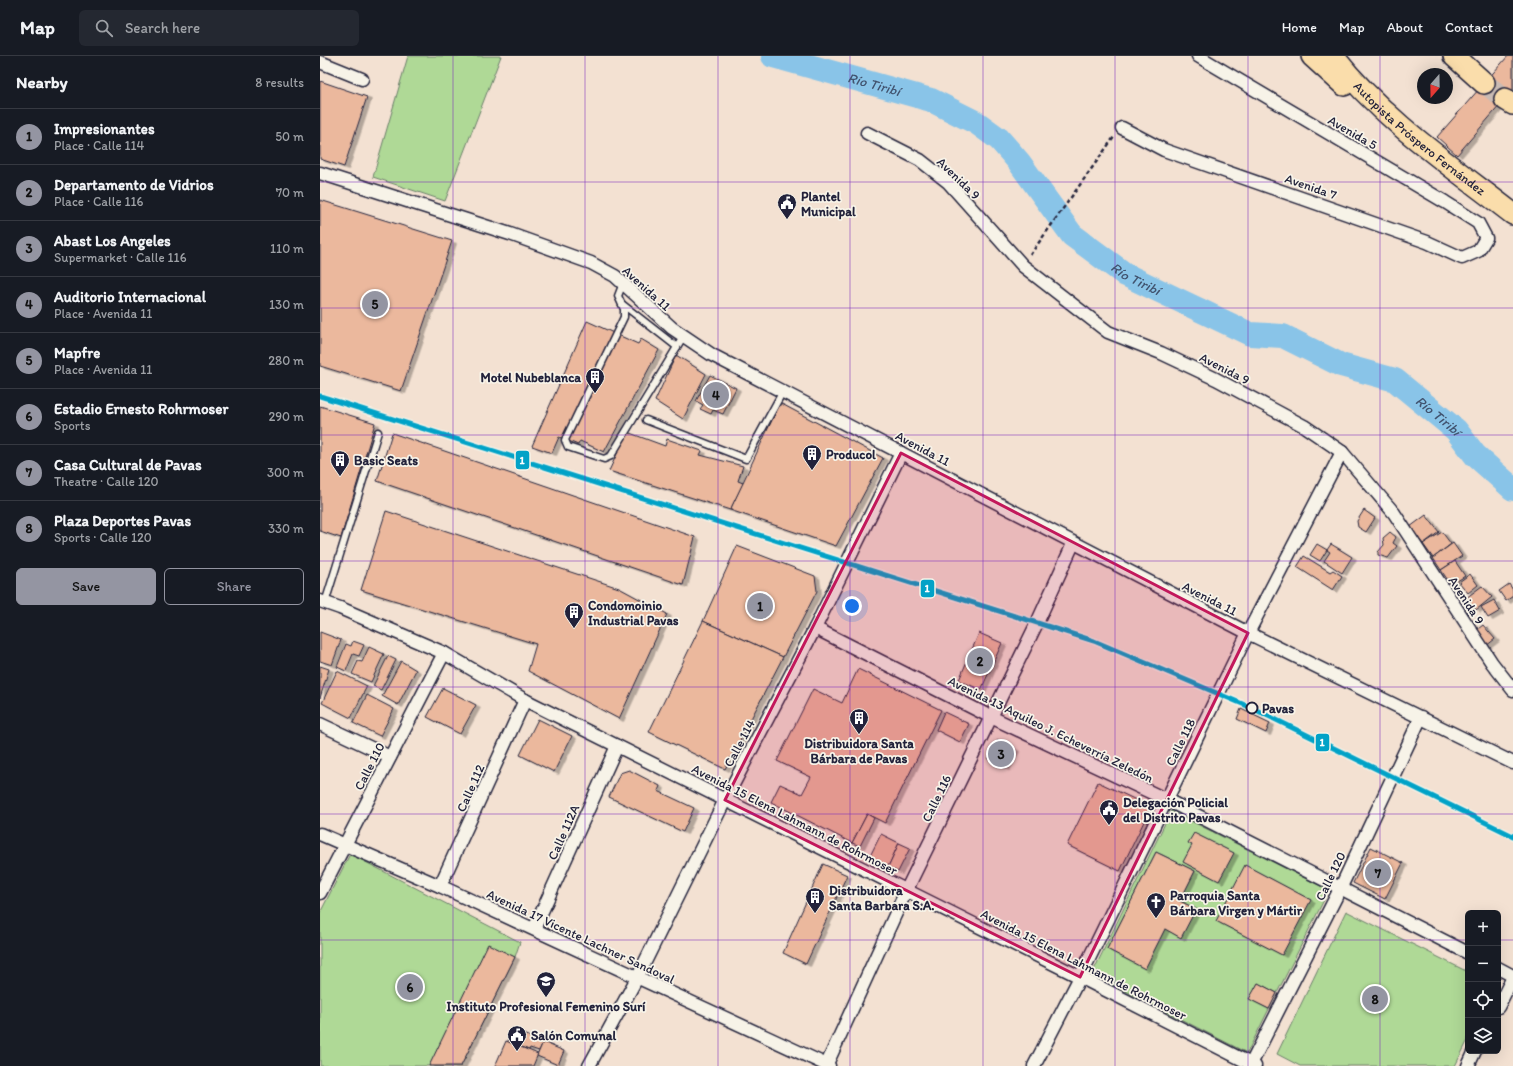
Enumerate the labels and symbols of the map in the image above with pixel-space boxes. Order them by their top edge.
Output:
north arrow [1417,68,1453,104]
water label: Río Tiribí [846,69,905,101]
street label: Autopista Próspero Fernández [1351,79,1489,198]
street label: Avenida 5 [1326,112,1380,153]
street label: Avenida 9 [934,154,983,203]
street label: Avenida 7 [1283,171,1339,203]
place label: Plantel Municipal [801,189,856,220]
public building icon: Plantel Municipal [776,192,798,220]
water label: Río Tiribí [1107,259,1165,300]
street label: Avenida 11 [620,263,674,314]
pin: 5 [362,289,388,319]
street label: Avenida 9 [1197,349,1252,388]
building icon: Motel Nubeblanca [584,366,606,394]
place label: Motel Nubeblanca [480,370,581,385]
pin: 4 [703,380,729,410]
water label: Río Tiribí [1412,392,1466,441]
street label: Avenida 11 [893,428,953,469]
building icon: Producol [801,443,823,471]
place label: Producol [826,447,876,462]
building icon: Basic Seats [329,449,351,477]
line badge: 1 [515,450,530,470]
place label: Basic Seats [354,453,418,468]
text: 1 [519,454,525,467]
street label: Avenida 9 [1446,573,1488,627]
street label: Avenida 11 [1180,578,1240,619]
line badge: 1 [920,579,935,598]
text: 1 [924,582,930,595]
pin: 1 [747,591,773,621]
your location [842,596,862,616]
place label: Condomoinio Industrial Pavas [588,598,679,628]
building icon: Condomoinio Industrial Pavas [563,601,585,629]
pin: 2 [967,646,993,676]
street label: Avenida 13 Aquileo J. Echeverría Zeledón [946,672,1156,786]
marker: Pavas [1245,701,1259,715]
place label: Pavas [1262,701,1294,716]
building icon: Distribuidora Santa Bárbara de Pavas [848,707,870,735]
street label: Calle 118 [1163,716,1198,768]
street label: Calle 114 [721,717,758,769]
line badge: 1 [1315,733,1330,752]
place label: Distribuidora Santa Bárbara de Pavas [804,736,914,766]
text: 1 [1319,736,1325,749]
pin: 3 [988,739,1014,769]
street label: Calle 110 [351,740,388,793]
street label: Avenida 15 Elena Lahmann de Rohrmoser [689,761,901,878]
street label: Calle 112 [453,762,488,814]
street label: Calle 116 [919,772,954,824]
place label: Delegación Policial del Distrito Pavas [1123,795,1228,825]
public building icon: Delegación Policial del Distrito Pavas [1098,798,1120,826]
street label: Calle 112A [545,802,583,862]
street label: Calle 120 [1312,849,1349,903]
pin: 7 [1365,858,1391,888]
place label: Distribuidora Santa Barbara S.A. [829,883,935,913]
street label: Avenida 17 Vicente Lachner Sandoval [484,886,677,987]
building icon: Distribuidora Santa Barbara S.A. [804,886,826,914]
place label: Parroquia Santa Bárbara Virgen y Mártir [1170,888,1303,919]
church icon: Parroquia Santa Bárbara Virgen y Mártir [1145,891,1167,919]
street label: Avenida 15 Elena Lahmann de Rohrmoser [978,906,1190,1023]
school or university icon: Instituto Profesional Femenino Surí [535,970,557,998]
pin: 6 [397,972,423,1002]
pin: 8 [1362,984,1388,1014]
place label: Instituto Profesional Femenino Surí [447,999,646,1014]
public building icon: Salón Comunal [506,1024,528,1052]
place label: Salón Comunal [531,1028,617,1043]

